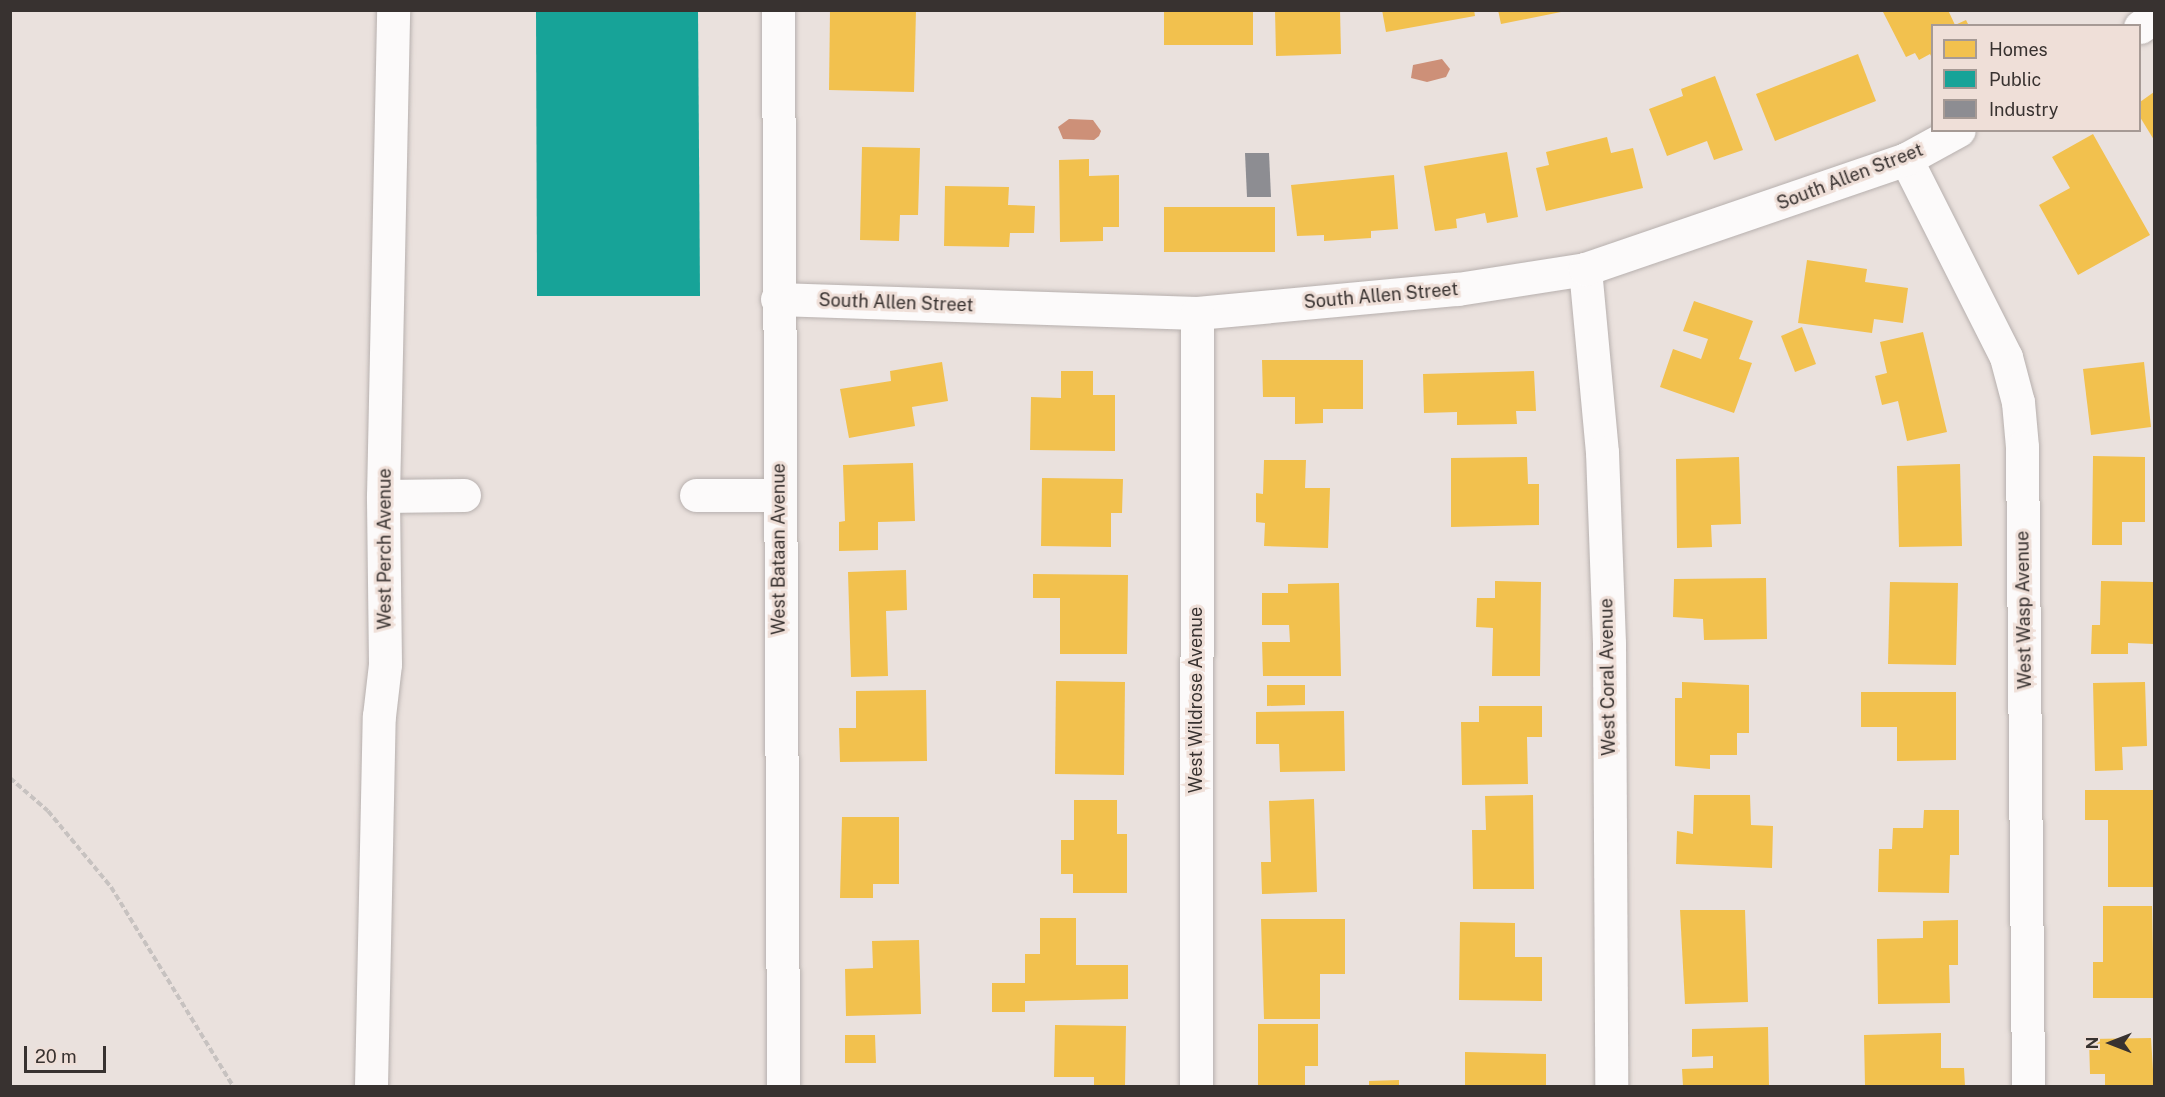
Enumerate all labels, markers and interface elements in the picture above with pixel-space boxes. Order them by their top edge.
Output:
legend [1931,24,2141,132]
text: Homes [1989,39,2048,60]
text: Public [1989,69,2041,90]
text: Industry [1989,99,2058,120]
street label: South Allen Street [1774,139,1926,215]
street label: South Allen Street [1303,278,1459,314]
street label: South Allen Street [818,290,974,316]
street label: West Bataan Avenue [768,463,790,635]
street label: West Perch Avenue [374,468,396,630]
street label: West Wasp Avenue [2012,530,2036,690]
street label: West Coral Avenue [1596,598,1620,756]
street label: West Wildrose Avenue [1185,607,1207,793]
north arrow [2081,1013,2141,1073]
scale bar [27,1034,110,1072]
text: N [2083,1037,2102,1049]
text: 20 m [35,1046,77,1067]

